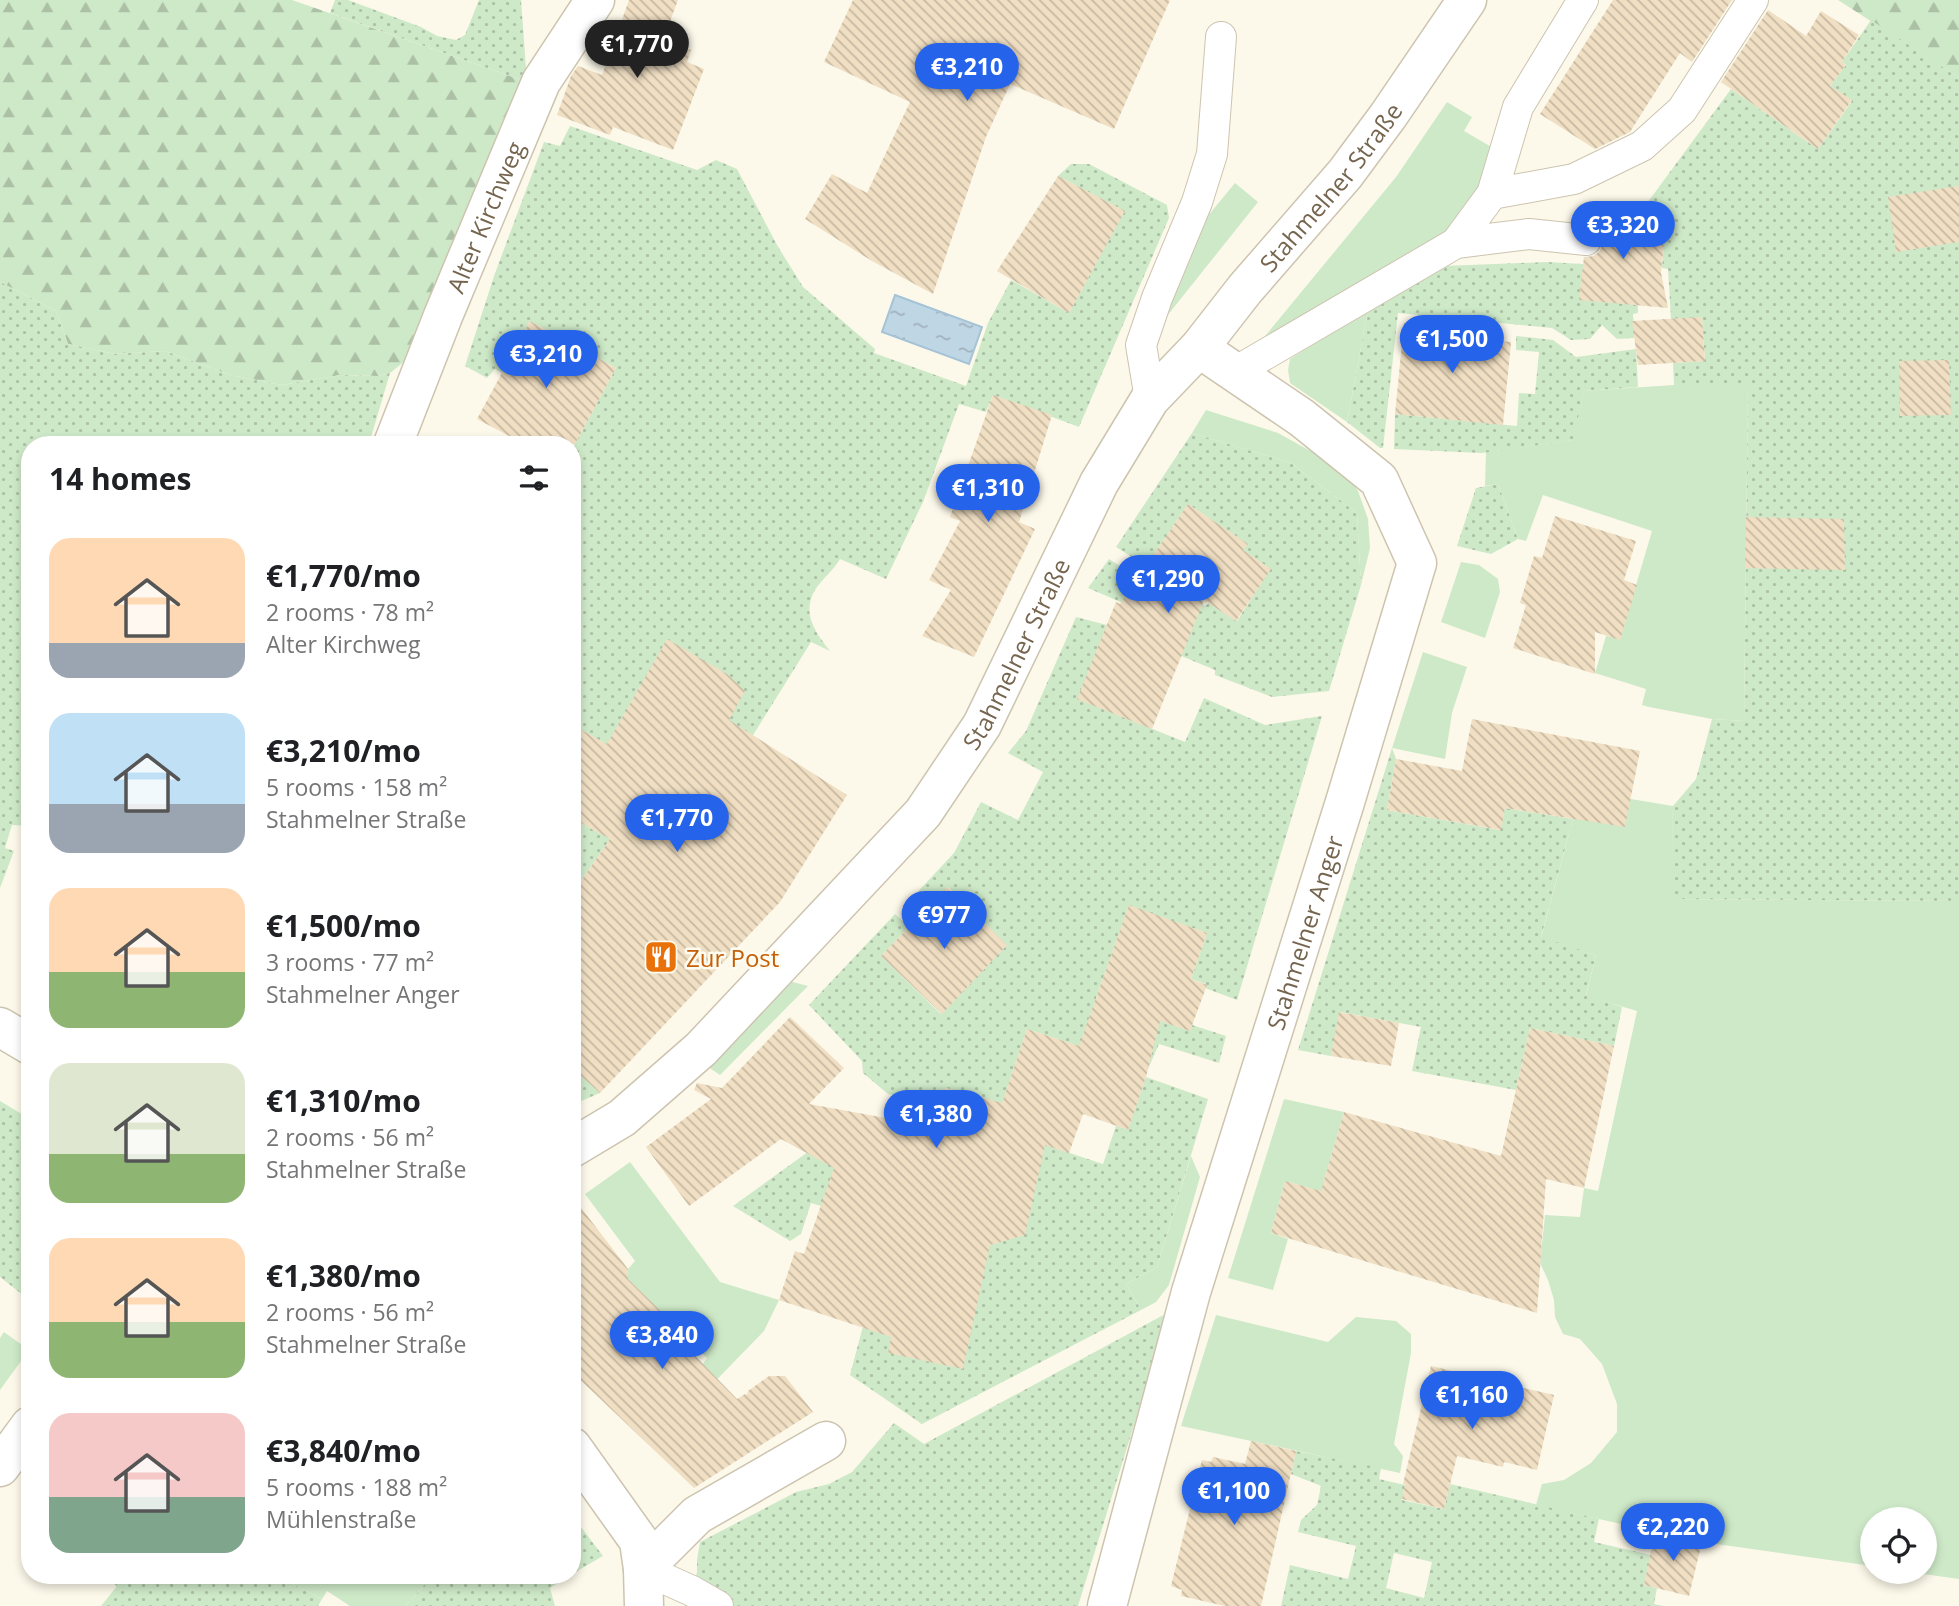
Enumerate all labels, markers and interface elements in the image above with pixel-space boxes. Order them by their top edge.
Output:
pin: €1,770 [580,20,694,80]
text: €1,770 [601,27,673,59]
pin: €3,210 [910,43,1024,103]
text: €3,210 [931,50,1003,82]
street label: Stahmelner Straße [1251,96,1409,278]
street label: Alter Kirchweg [438,136,531,298]
pin: €3,320 [1566,202,1680,261]
text: €3,320 [1587,208,1659,240]
pin: €1,500 [1395,316,1509,375]
text: €1,500 [1416,322,1488,354]
pin: €3,210 [489,330,603,390]
text: €3,210 [510,337,582,369]
text: 14 homes [49,458,192,499]
icon: filters [515,459,553,497]
pin: €1,310 [931,464,1045,524]
text: €1,310 [952,471,1024,503]
street label: Stahmelner Straße [954,553,1077,756]
text: €1,770/mo [266,555,421,596]
pin: €1,290 [1111,556,1225,615]
text: €1,290 [1132,562,1204,594]
icon: home [105,566,189,650]
text: 2 rooms · 78 m² [266,596,434,628]
text: Alter Kirchweg [266,628,420,660]
text: €3,210/mo [266,730,421,771]
icon: home [105,741,189,825]
text: 5 rooms · 158 m² [266,771,447,803]
pin: €1,770 [620,794,734,854]
text: €1,770 [641,801,713,833]
text: Stahmelner Straße [266,803,466,835]
street label: Stahmelner Anger [1258,831,1350,1034]
pin: €977 [903,892,985,951]
text: €977 [918,898,970,930]
text: €1,500/mo [266,905,421,946]
icon: home [105,916,189,1000]
restaurant icon: Zur Post [642,938,680,976]
place label: Zur Post [686,941,779,974]
text: 3 rooms · 77 m² [266,946,434,978]
text: Stahmelner Anger [266,978,460,1010]
text: €1,310/mo [266,1080,421,1121]
pin: €1,380 [879,1090,993,1150]
icon: home [105,1091,189,1175]
text: €1,380 [900,1097,972,1129]
text: 2 rooms · 56 m² [266,1121,434,1153]
text: Stahmelner Straße [266,1153,466,1185]
text: €1,380/mo [266,1255,421,1296]
icon: home [105,1266,189,1350]
text: 2 rooms · 56 m² [266,1296,434,1328]
pin: €3,840 [605,1312,719,1371]
text: €3,840 [626,1318,698,1350]
text: Stahmelner Straße [266,1328,466,1360]
pin: €1,160 [1415,1372,1529,1431]
text: €1,160 [1436,1378,1508,1410]
text: €3,840/mo [266,1430,421,1471]
icon: home [105,1441,189,1525]
pin: €1,100 [1177,1468,1291,1527]
text: 5 rooms · 188 m² [266,1471,447,1503]
text: €1,100 [1198,1474,1270,1506]
text: Mühlenstraße [266,1503,416,1535]
pin: €2,220 [1616,1504,1730,1563]
map controls [1860,1507,1937,1584]
button: locate [1860,1507,1937,1584]
text: €2,220 [1637,1510,1709,1542]

